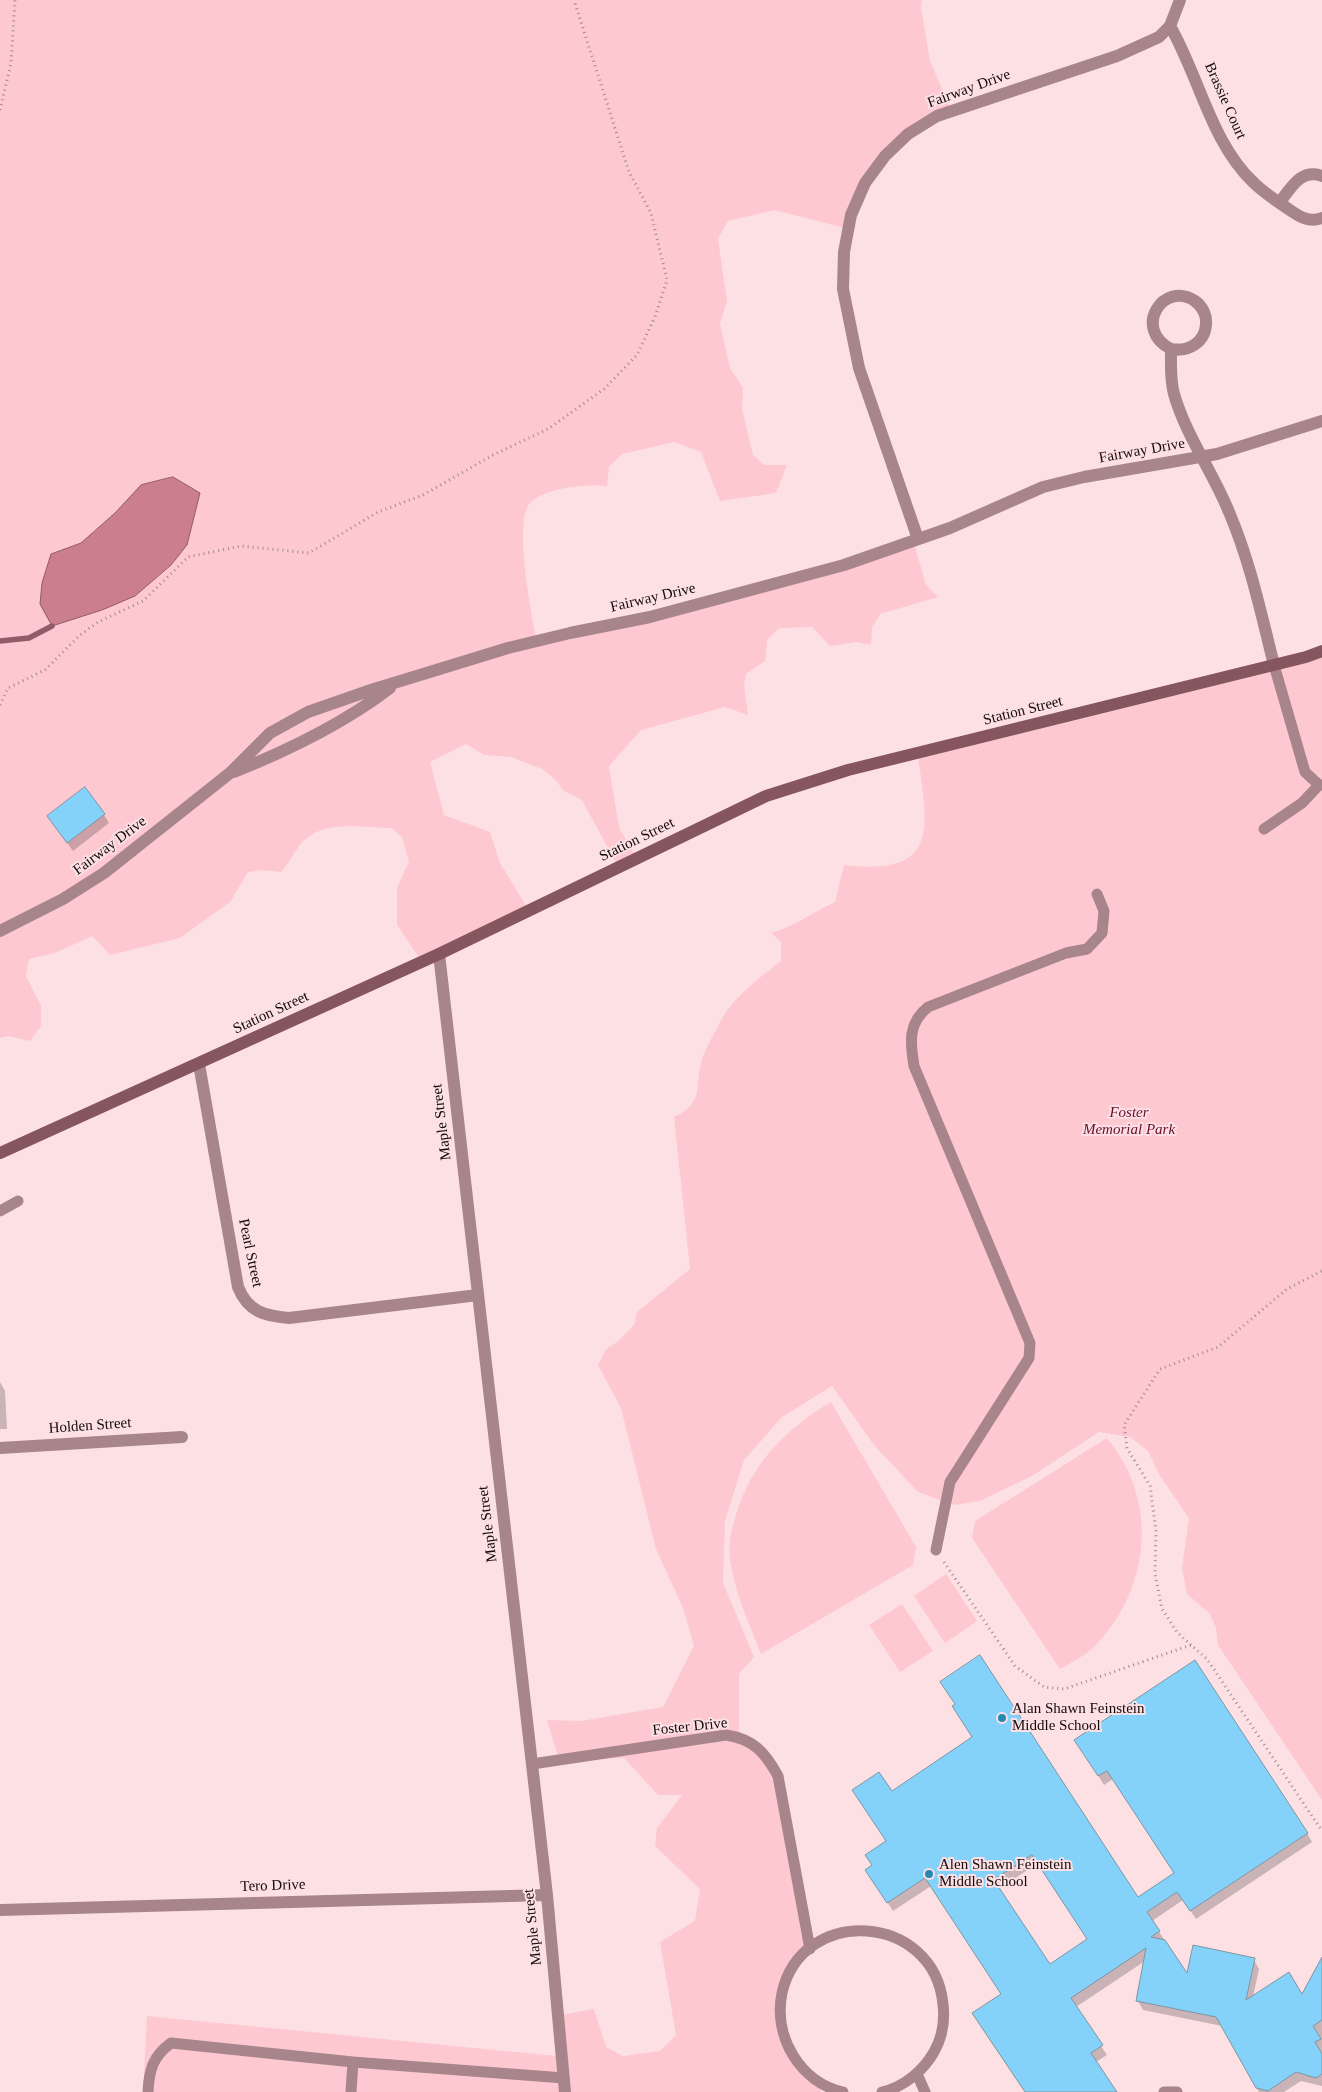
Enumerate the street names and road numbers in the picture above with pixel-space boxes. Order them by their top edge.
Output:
street label: Brassie Court [1200,60,1250,142]
street label: Fairway Drive [925,66,1013,112]
street label: Fairway Drive [1098,435,1186,467]
street label: Fairway Drive [609,579,697,617]
street label: Station Street [981,692,1065,730]
street label: Fairway Drive [70,813,150,879]
street label: Station Street [597,814,677,866]
street label: Station Street [230,988,312,1038]
street label: Maple Street [428,1083,456,1161]
street label: Pearl Street [234,1217,266,1289]
street label: Holden Street [48,1414,132,1438]
street label: Maple Street [474,1485,502,1563]
street label: Foster Drive [652,1714,728,1740]
street label: Tero Drive [240,1876,306,1896]
street label: Maple Street [520,1888,546,1966]

